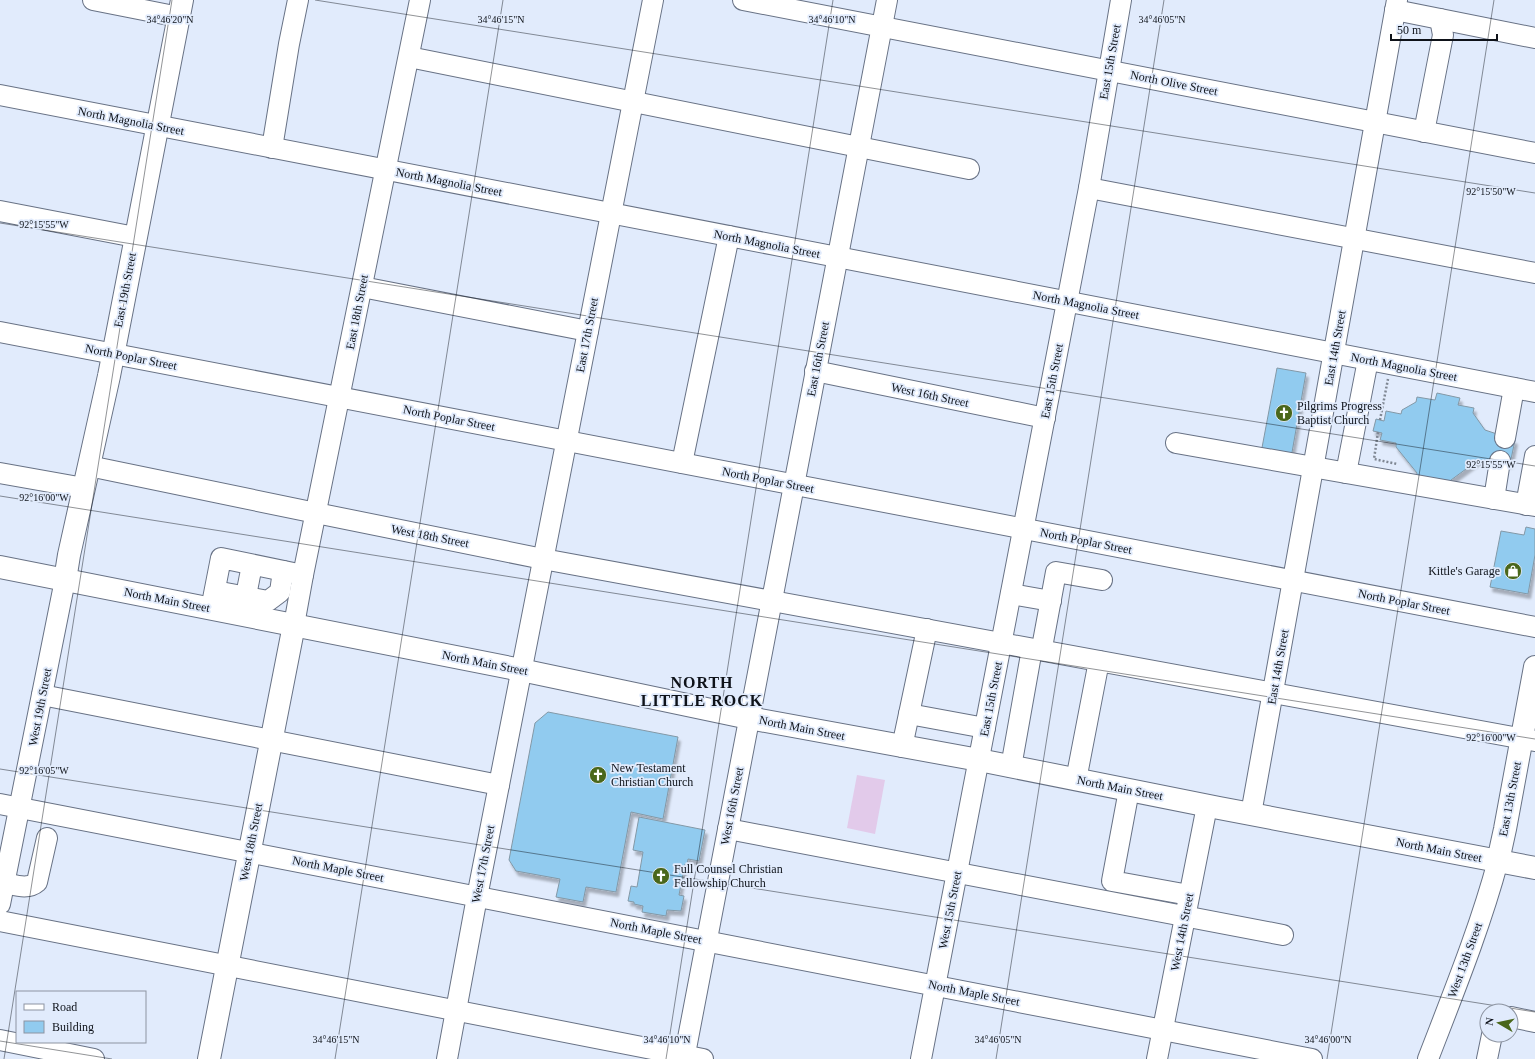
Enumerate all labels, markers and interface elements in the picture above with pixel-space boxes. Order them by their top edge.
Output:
text: 34°46'20"N [146,14,194,25]
text: 34°46'15"N [477,14,525,25]
text: 34°46'10"N [808,14,856,25]
text: 34°46'05"N [1138,14,1186,25]
scale bar [1391,16,1497,42]
street label: East 15th Street [1097,23,1124,101]
text: 50 m [1397,23,1422,37]
street label: North Olive Street [1129,68,1219,98]
street label: North Magnolia Street [77,104,186,138]
street label: North Magnolia Street [395,165,504,199]
text: 92°15'50"W [1466,186,1516,197]
text: 92°15'55"W [19,219,69,230]
street label: North Magnolia Street [713,227,822,261]
street label: East 19th Street [111,251,139,329]
street label: East 18th Street [343,273,371,351]
street label: North Magnolia Street [1032,288,1141,322]
street label: East 17th Street [573,296,601,374]
street label: East 14th Street [1322,309,1349,387]
street label: East 16th Street [804,320,832,398]
street label: North Poplar Street [84,341,179,373]
street label: East 15th Street [1038,342,1066,420]
street label: North Magnolia Street [1350,350,1459,384]
street label: West 16th Street [890,380,971,410]
place label: Pilgrims Progress Baptist Church [1297,399,1382,427]
street label: North Poplar Street [402,402,497,434]
church icon: Pilgrims Progress Baptist Church [1274,403,1294,423]
text: 92°15'55"W [1466,459,1516,470]
street label: North Poplar Street [721,464,816,496]
text: 92°16'00"W [19,492,69,503]
street label: West 18th Street [390,522,471,551]
street label: North Poplar Street [1039,525,1134,557]
shop icon: Kittle's Garage [1503,561,1523,581]
place label: Kittle's Garage [1428,564,1500,578]
street label: North Main Street [123,585,212,615]
street label: North Poplar Street [1357,586,1452,618]
street label: East 14th Street [1265,628,1292,706]
street label: North Main Street [441,648,530,678]
street label: East 15th Street [977,660,1005,738]
street label: West 19th Street [26,666,55,747]
district label: NORTH LITTLE ROCK [641,674,763,709]
street label: North Main Street [758,713,847,743]
text: 92°16'00"W [1466,732,1516,743]
street label: East 13th Street [1496,760,1524,838]
place label: New Testament Christian Church [611,761,693,789]
text: 92°16'05"W [19,765,69,776]
church icon: New Testament Christian Church [588,765,608,785]
street label: West 16th Street [718,765,747,846]
street label: North Main Street [1076,773,1165,803]
street label: West 18th Street [237,801,266,882]
street label: West 17th Street [469,823,498,904]
street label: North Main Street [1395,835,1484,865]
street label: North Maple Street [291,853,385,885]
place label: Full Counsel Christian Fellowship Church [674,862,783,890]
church icon: Full Counsel Christian Fellowship Church [651,866,671,886]
street label: West 15th Street [936,869,965,950]
street label: West 14th Street [1168,891,1197,972]
street label: North Maple Street [609,915,703,947]
street label: West 13th Street [1445,920,1485,1000]
street label: North Maple Street [927,977,1021,1009]
legend [16,991,146,1043]
text: Road [52,1000,77,1014]
north arrow [1479,1003,1519,1043]
text: N [1483,1017,1496,1026]
text: Building [52,1020,94,1034]
text: 34°46'15"N [312,1034,360,1045]
text: 34°46'10"N [643,1034,691,1045]
text: 34°46'05"N [974,1034,1022,1045]
text: 34°46'00"N [1304,1034,1352,1045]

